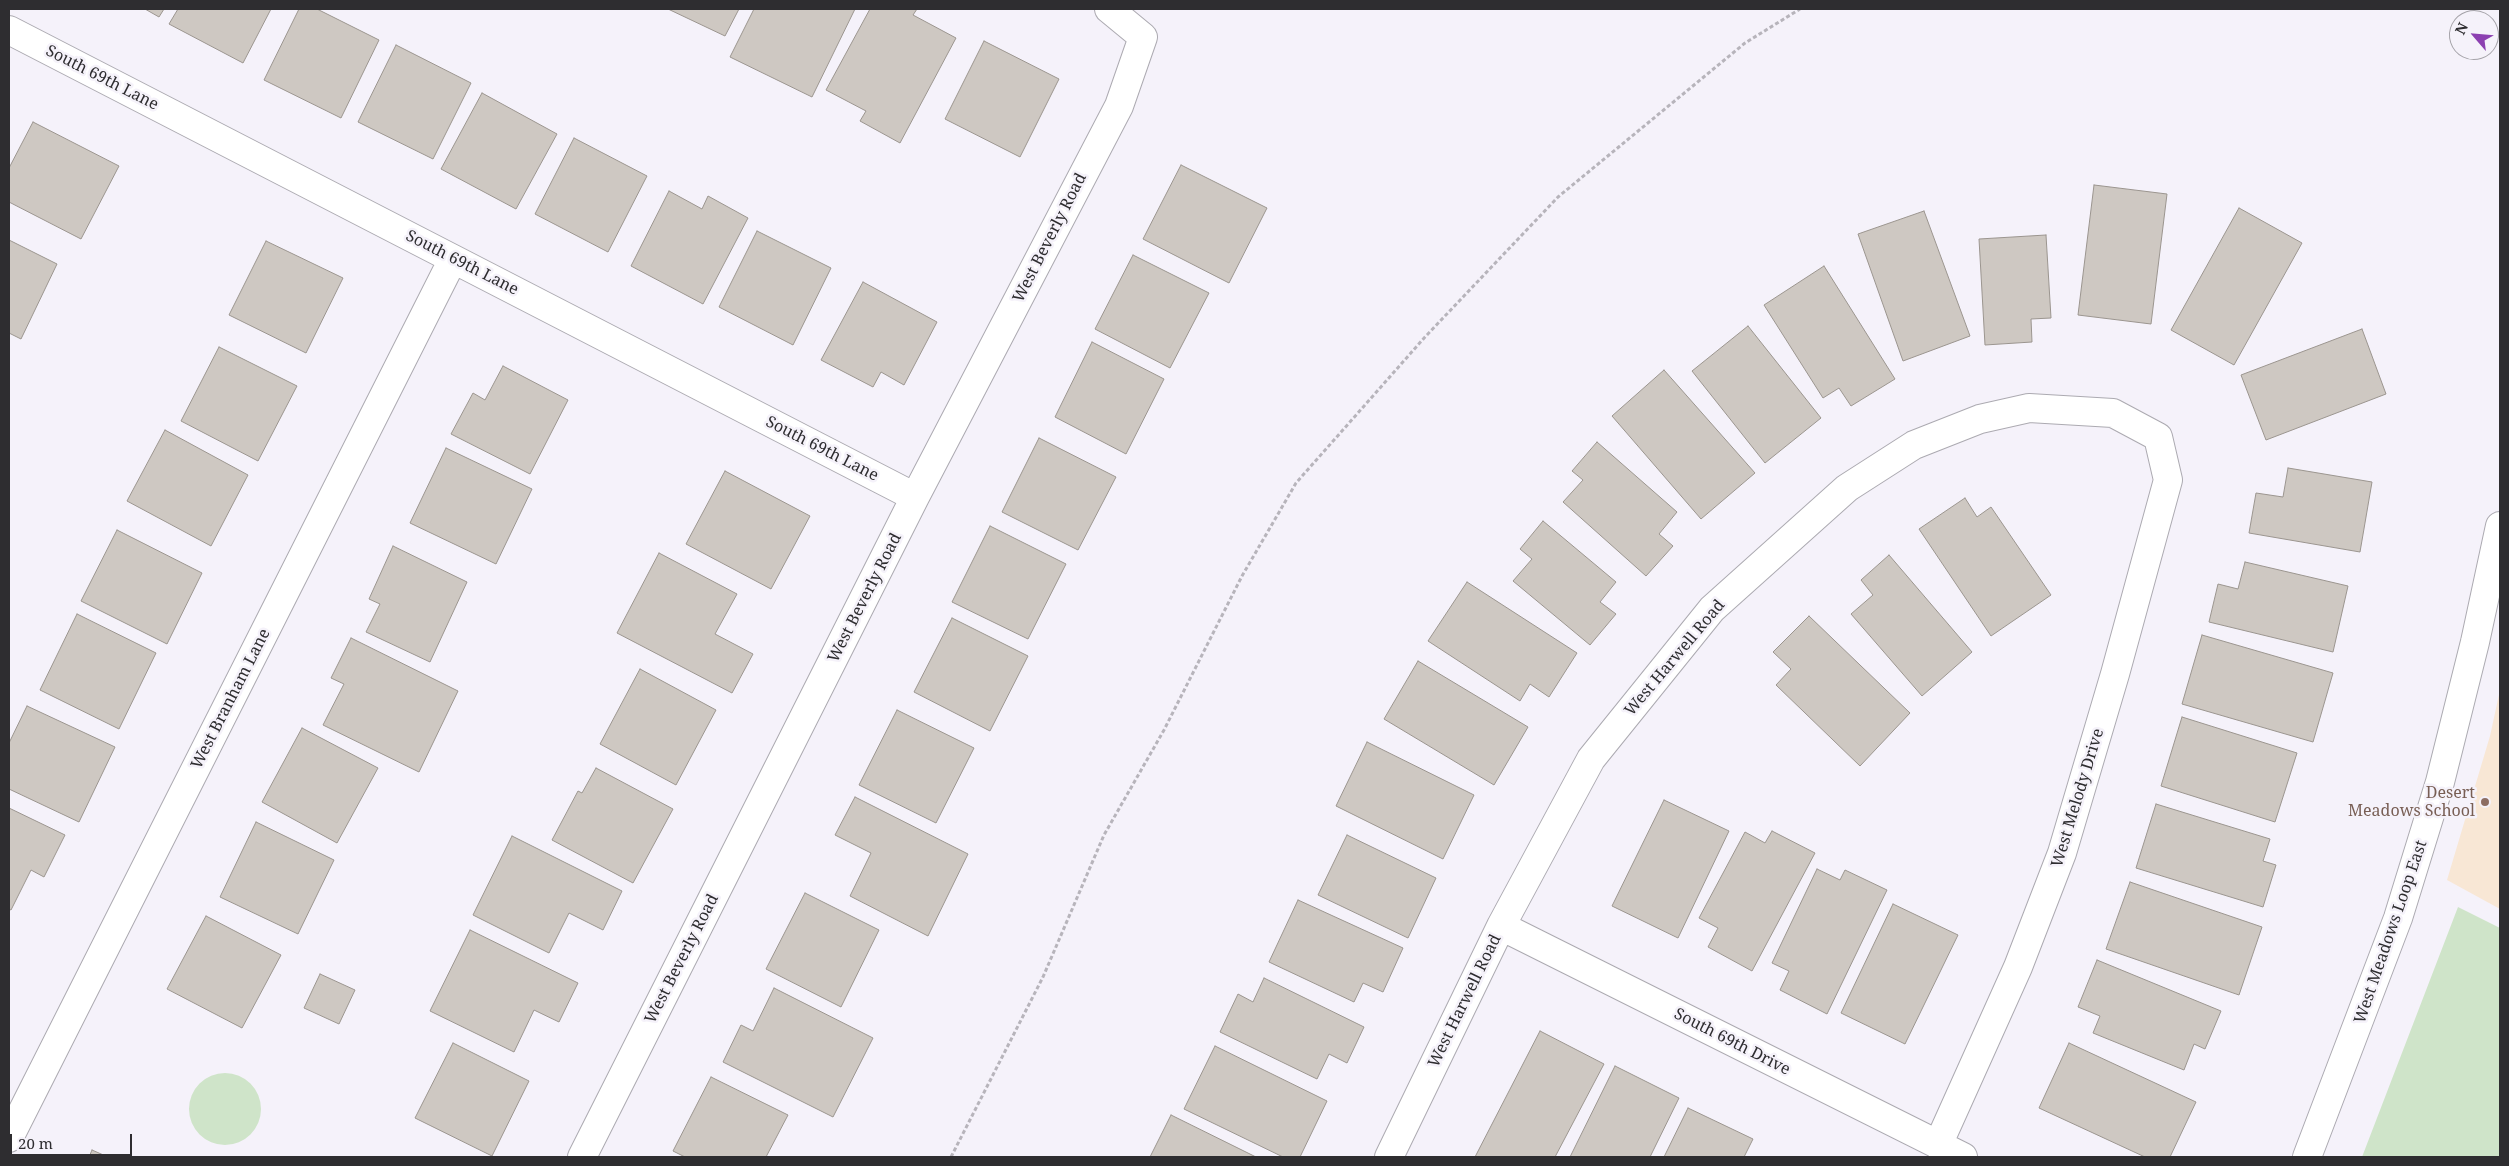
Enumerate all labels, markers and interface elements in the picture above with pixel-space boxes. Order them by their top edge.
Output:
north arrow [2449,10,2499,60]
text: N [2450,19,2472,38]
street label: South 69th Lane [43,41,161,115]
street label: West Beverly Road [1009,170,1091,306]
street label: South 69th Lane [403,226,521,300]
street label: South 69th Lane [763,412,881,486]
street label: West Beverly Road [824,530,906,666]
street label: West Harwell Road [1621,596,1729,720]
street label: West Branham Lane [187,626,275,772]
street label: West Melody Drive [2048,726,2108,870]
place label: Desert Meadows School [2348,783,2475,821]
marker: Desert Meadows School [2479,796,2491,808]
street label: West Meadows Loop East [2351,838,2431,1026]
street label: West Beverly Road [641,891,723,1027]
street label: West Harwell Road [1424,931,1506,1071]
street label: South 69th Drive [1671,1004,1793,1080]
scale bar [12,1124,135,1156]
text: 20 m [18,1133,53,1153]

